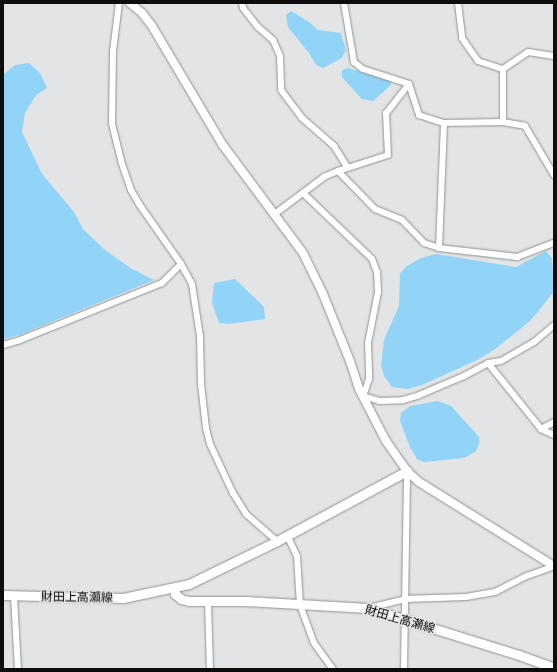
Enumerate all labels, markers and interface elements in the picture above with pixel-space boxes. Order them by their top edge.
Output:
street label: 財田上高瀬線 [41,589,113,605]
street label: 財田上高瀬線 [363,602,437,636]

